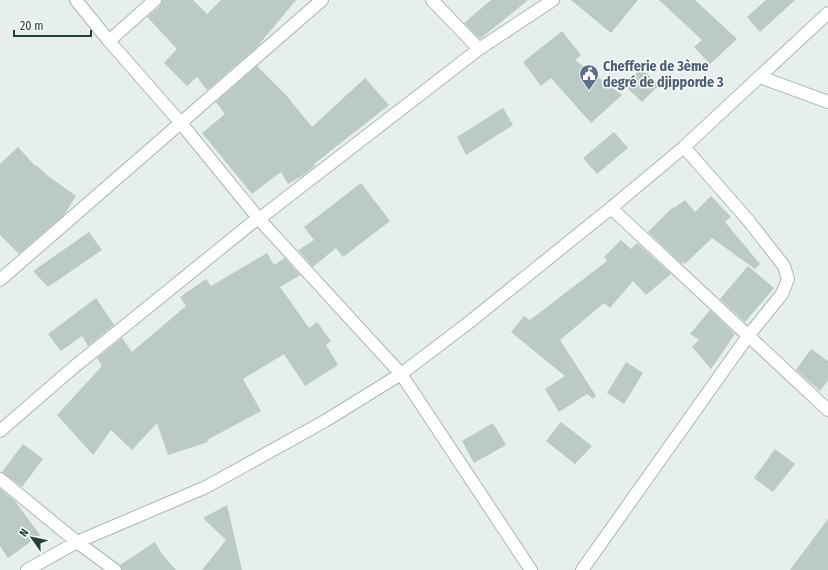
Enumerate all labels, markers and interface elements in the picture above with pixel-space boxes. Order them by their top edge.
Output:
scale bar [14,12,91,38]
text: 20 m [20,19,44,33]
place label: Chefferie de 3ème degré de djipporde 3 [603,58,724,91]
public building icon: Chefferie de 3ème degré de djipporde 3 [578,63,600,91]
north arrow [12,518,52,558]
text: N [17,527,31,539]

